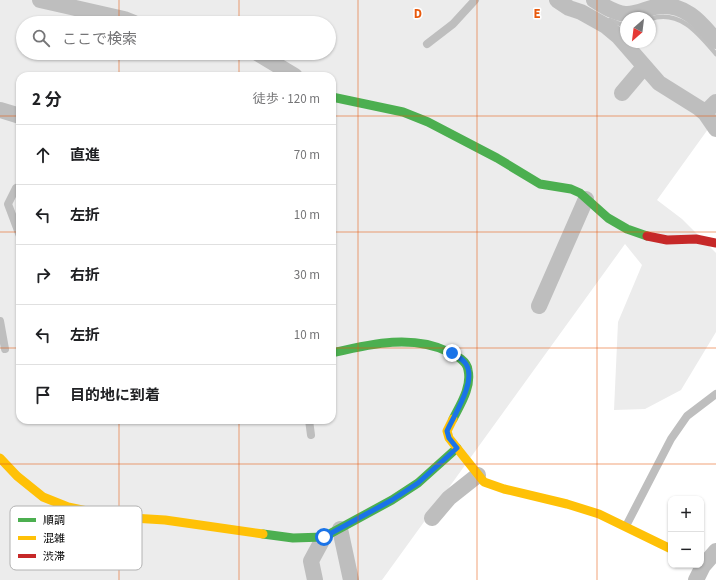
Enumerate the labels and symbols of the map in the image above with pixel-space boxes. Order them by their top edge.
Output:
text: D [414,5,422,23]
text: E [533,5,541,23]
north arrow [620,12,656,48]
route end [443,344,461,362]
legend [10,506,142,570]
text: 順調 [43,513,65,528]
route start [315,528,333,546]
text: 混雑 [43,531,65,546]
text: 渋滞 [43,549,65,564]

